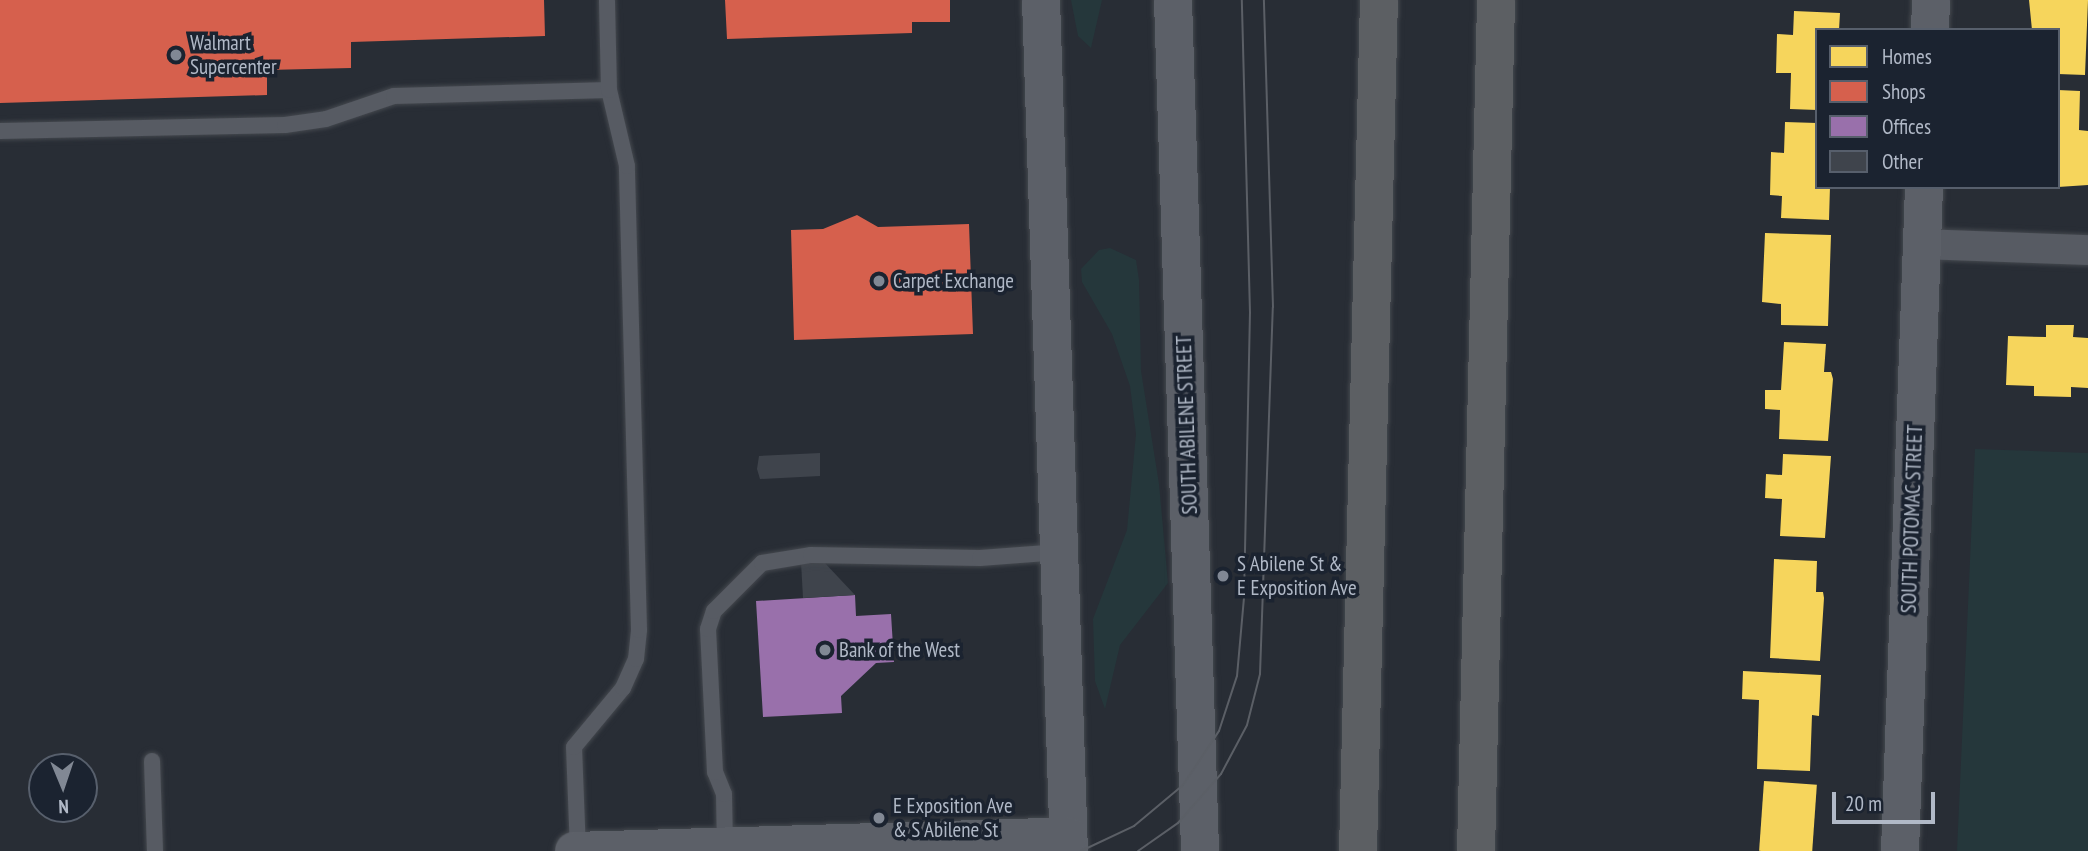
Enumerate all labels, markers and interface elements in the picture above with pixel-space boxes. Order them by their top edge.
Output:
legend [1815,28,2060,189]
place label: Walmart Supercenter [190,30,277,80]
text: Homes [1882,43,1932,70]
marker: Walmart Supercenter [168,47,184,63]
text: Shops [1882,78,1926,105]
text: Offices [1882,113,1931,140]
text: Other [1882,148,1923,175]
place label: Carpet Exchange [893,268,1014,294]
marker: Carpet Exchange [871,273,887,289]
street label: SOUTH ABILENE STREET [1171,335,1203,515]
street label: SOUTH POTOMAC STREET [1896,424,1928,614]
place label: S Abilene St & E Exposition Ave [1237,551,1357,601]
marker: S Abilene St & E Exposition Ave [1215,568,1231,584]
place label: Bank of the West [839,637,961,663]
marker: Bank of the West [817,642,833,658]
north arrow [28,753,98,823]
scale bar [1836,778,1939,822]
text: 20 m [1845,790,1882,817]
place label: E Exposition Ave & S Abilene St [893,793,1013,843]
text: N [58,795,69,819]
marker: E Exposition Ave & S Abilene St [871,810,887,826]

